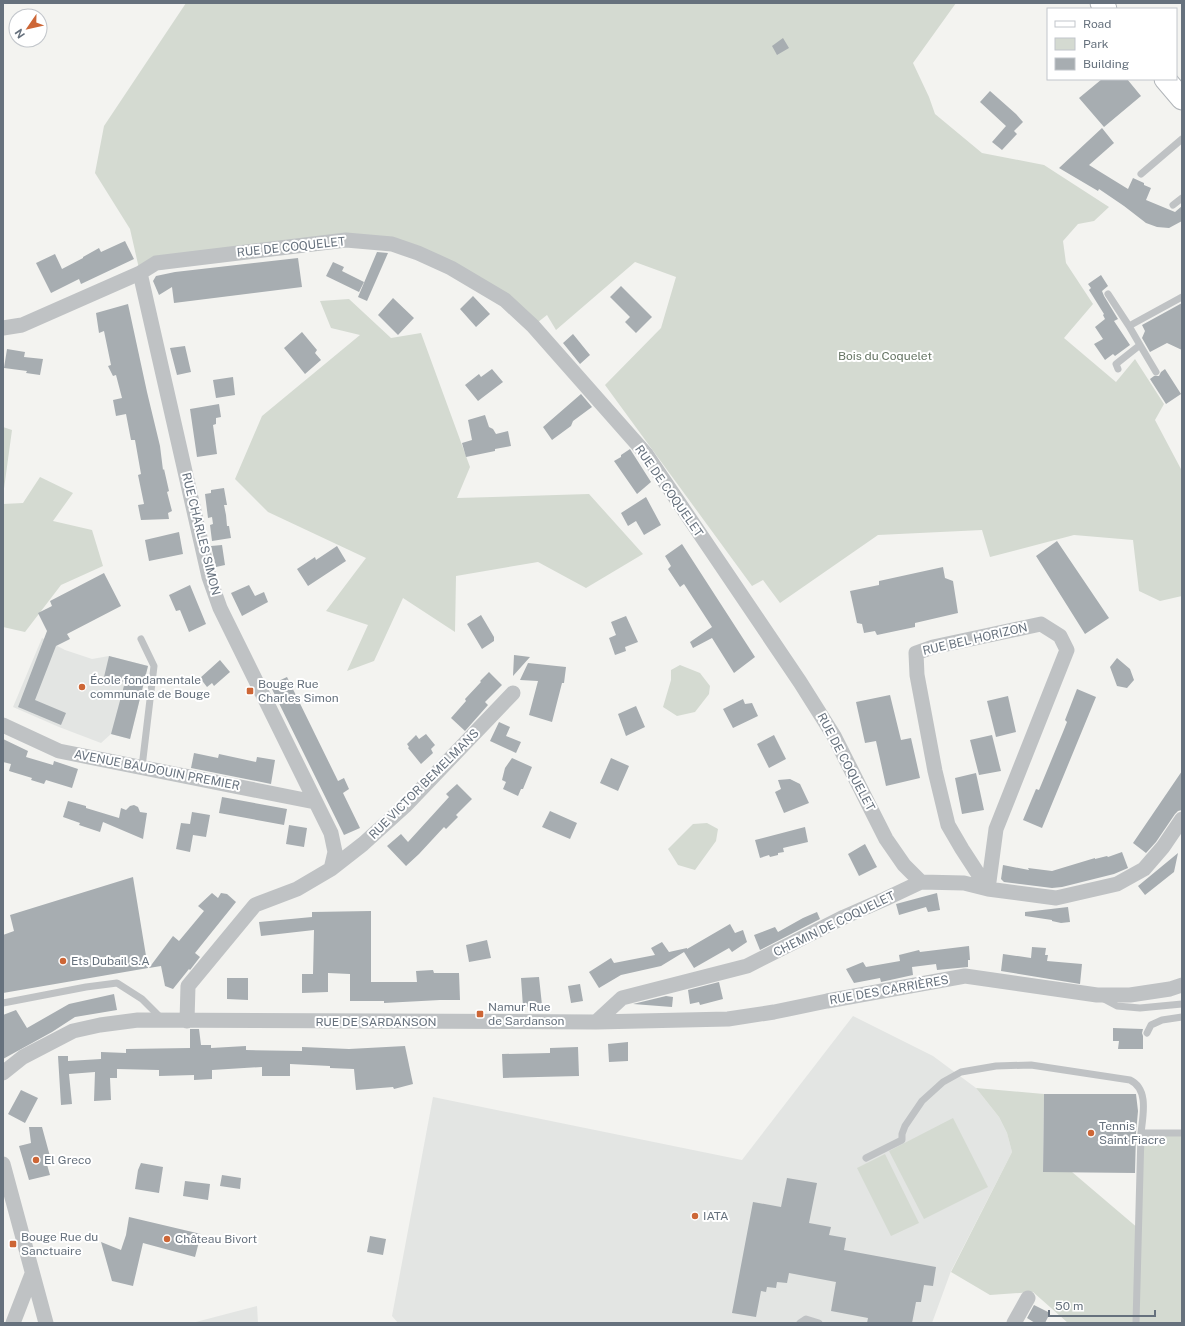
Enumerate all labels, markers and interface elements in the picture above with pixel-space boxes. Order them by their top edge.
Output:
north arrow [8,8,48,48]
legend [1047,8,1177,80]
text: Road [1083,17,1111,31]
text: N [12,27,27,41]
text: Park [1083,37,1109,51]
text: Building [1083,57,1129,71]
street label: RUE DE COQUELET [236,234,346,260]
park label: Bois du Coquelet [838,349,932,363]
street label: RUE DE COQUELET [632,442,706,540]
street label: RUE CHARLES SIMON [179,471,223,597]
street label: RUE BEL HORIZON [921,620,1029,658]
place label: École fondamentale communale de Bouge [90,673,210,701]
place label: Bouge Rue Charles Simon [258,677,339,705]
marker: École fondamentale communale de Bouge [77,682,87,692]
marker: Bouge Rue Charles Simon [245,686,255,696]
street label: RUE DE COQUELET [814,711,878,813]
street label: RUE VICTOR BEMELMANS [366,726,482,842]
street label: AVENUE BAUDOUIN PREMIER [73,747,241,793]
street label: CHEMIN DE COQUELET [771,889,897,959]
place label: Ets Dubail S.A [71,954,150,968]
marker: Ets Dubail S.A [58,956,68,966]
street label: RUE DES CARRIÈRES [828,973,950,1007]
place label: Namur Rue de Sardanson [488,1000,565,1028]
marker: Namur Rue de Sardanson [475,1009,485,1019]
street label: RUE DE SARDANSON [315,1015,437,1029]
place label: Tennis Saint Fiacre [1099,1119,1166,1147]
marker: Tennis Saint Fiacre [1086,1128,1096,1138]
place label: El Greco [44,1153,92,1167]
marker: El Greco [31,1155,41,1165]
place label: IATA [703,1209,729,1223]
marker: IATA [690,1211,700,1221]
place label: Bouge Rue du Sanctuaire [21,1230,98,1258]
place label: Château Bivort [175,1232,258,1246]
marker: Château Bivort [162,1234,172,1244]
marker: Bouge Rue du Sanctuaire [8,1239,18,1249]
scale bar [1049,1292,1155,1318]
text: 50 m [1055,1299,1083,1313]

